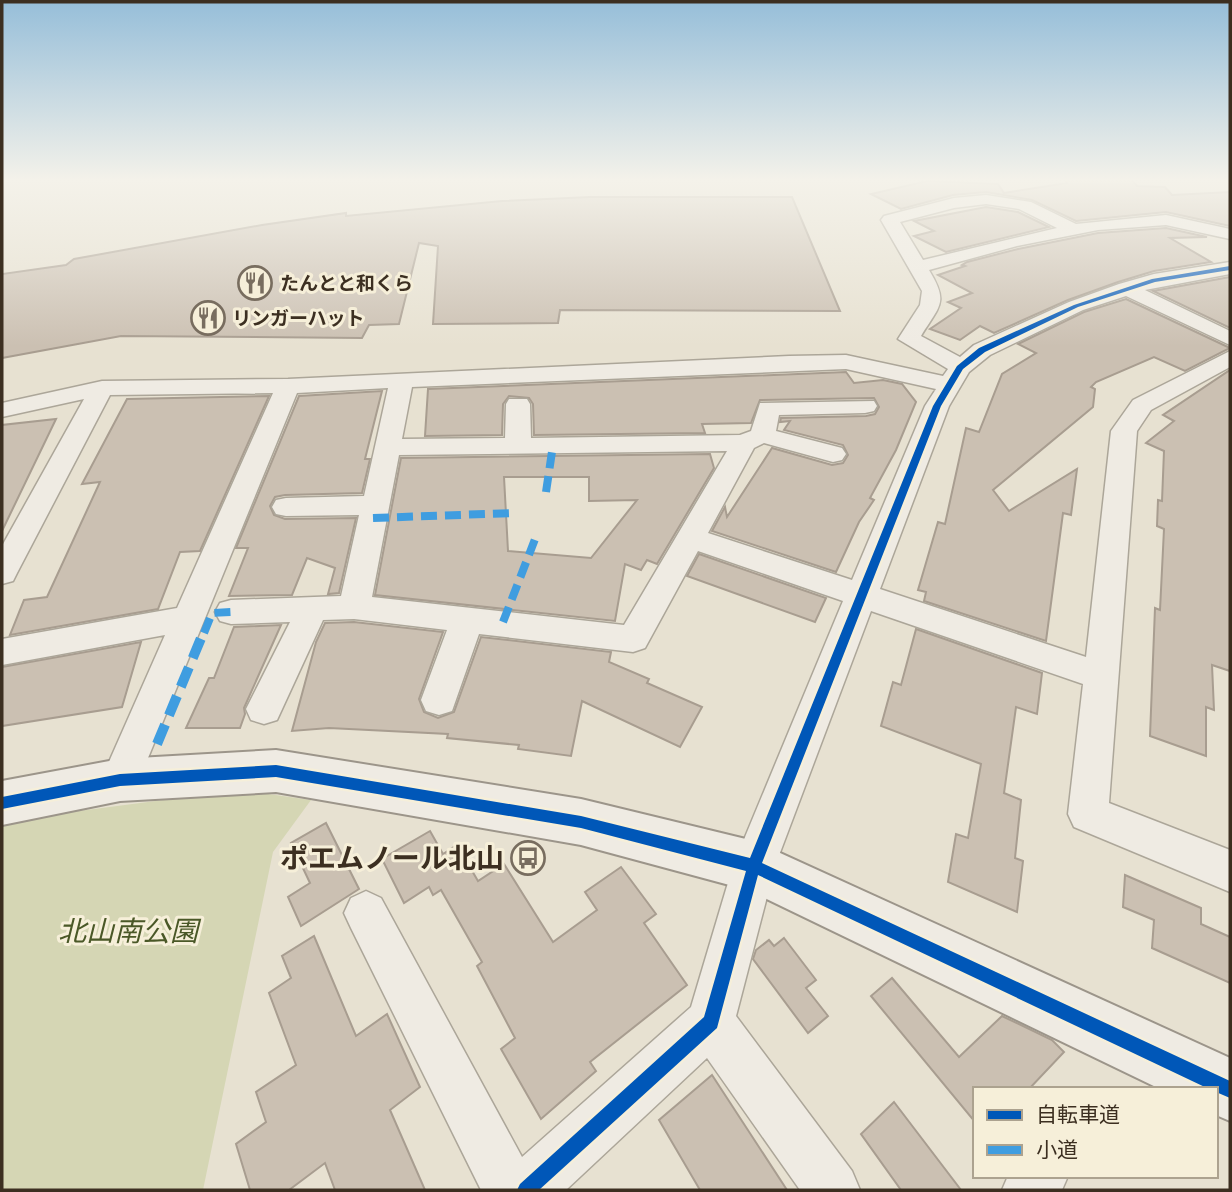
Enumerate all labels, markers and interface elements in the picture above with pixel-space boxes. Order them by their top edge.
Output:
restaurant icon: たんとと和くら [236,264,274,302]
place label: たんとと和くら [280,271,413,295]
restaurant icon: リンガーハット [189,299,227,337]
place label: リンガーハット [232,306,365,330]
place label: ポエムノール北山 [280,839,504,876]
bus stop icon: ポエムノール北山 [509,839,547,877]
park label: 北山南公園 [58,912,202,949]
legend [973,1087,1218,1178]
text: 自転車道 [1036,1100,1120,1128]
text: 小道 [1036,1135,1078,1163]

